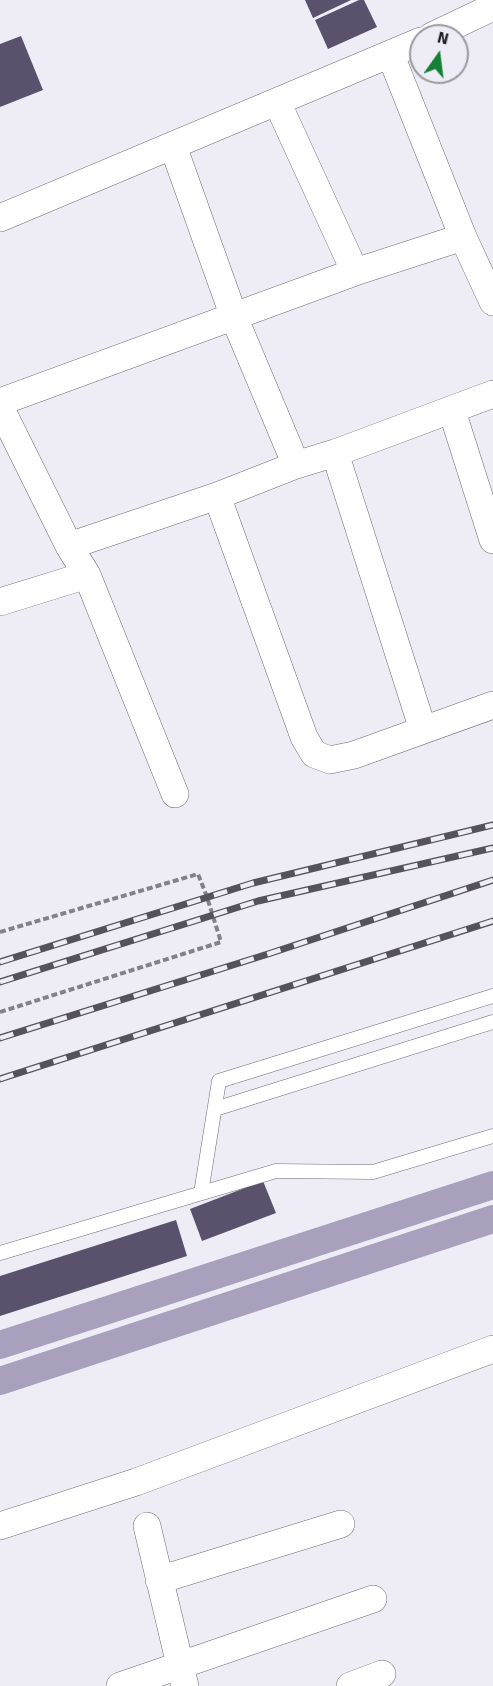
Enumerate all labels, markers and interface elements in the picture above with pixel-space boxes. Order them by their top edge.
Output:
north arrow [409,24,469,84]
text: N [435,27,451,50]

